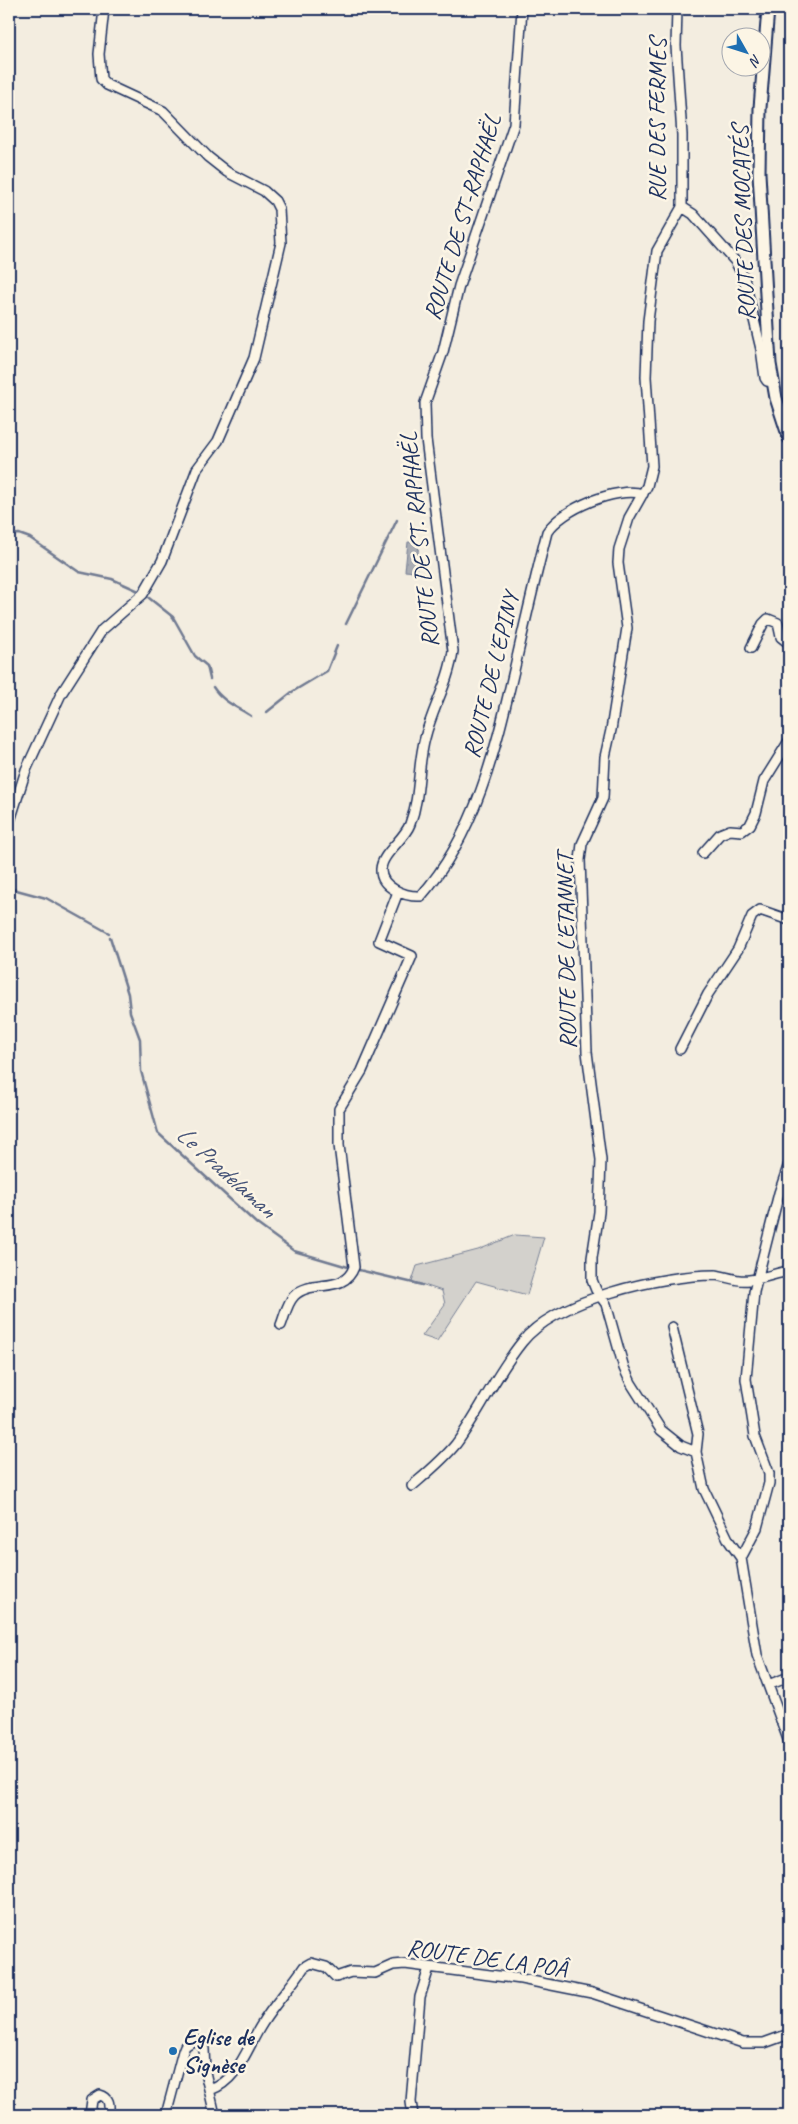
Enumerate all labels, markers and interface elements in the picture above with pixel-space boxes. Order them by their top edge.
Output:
north arrow [720,28,770,78]
street label: RUE DES FERMES [642,34,672,202]
text: N [745,51,765,70]
street label: ROUTE DE ST-RAPHAËL [416,110,508,323]
street label: ROUTE DES MOCATÉS [724,120,761,321]
street label: ROUTE DE ST. RAPHAËL [393,430,445,649]
street label: ROUTE DE L'EPINY [456,586,527,761]
street label: ROUTE DE L'ETANNET [549,848,583,1049]
water label: Le Pradelaman [170,1119,284,1226]
street label: ROUTE DE LA POÂ [405,1932,572,1984]
place label: Eglise de Signèse [183,2022,255,2080]
marker: Eglise de Signèse [167,2045,179,2057]

